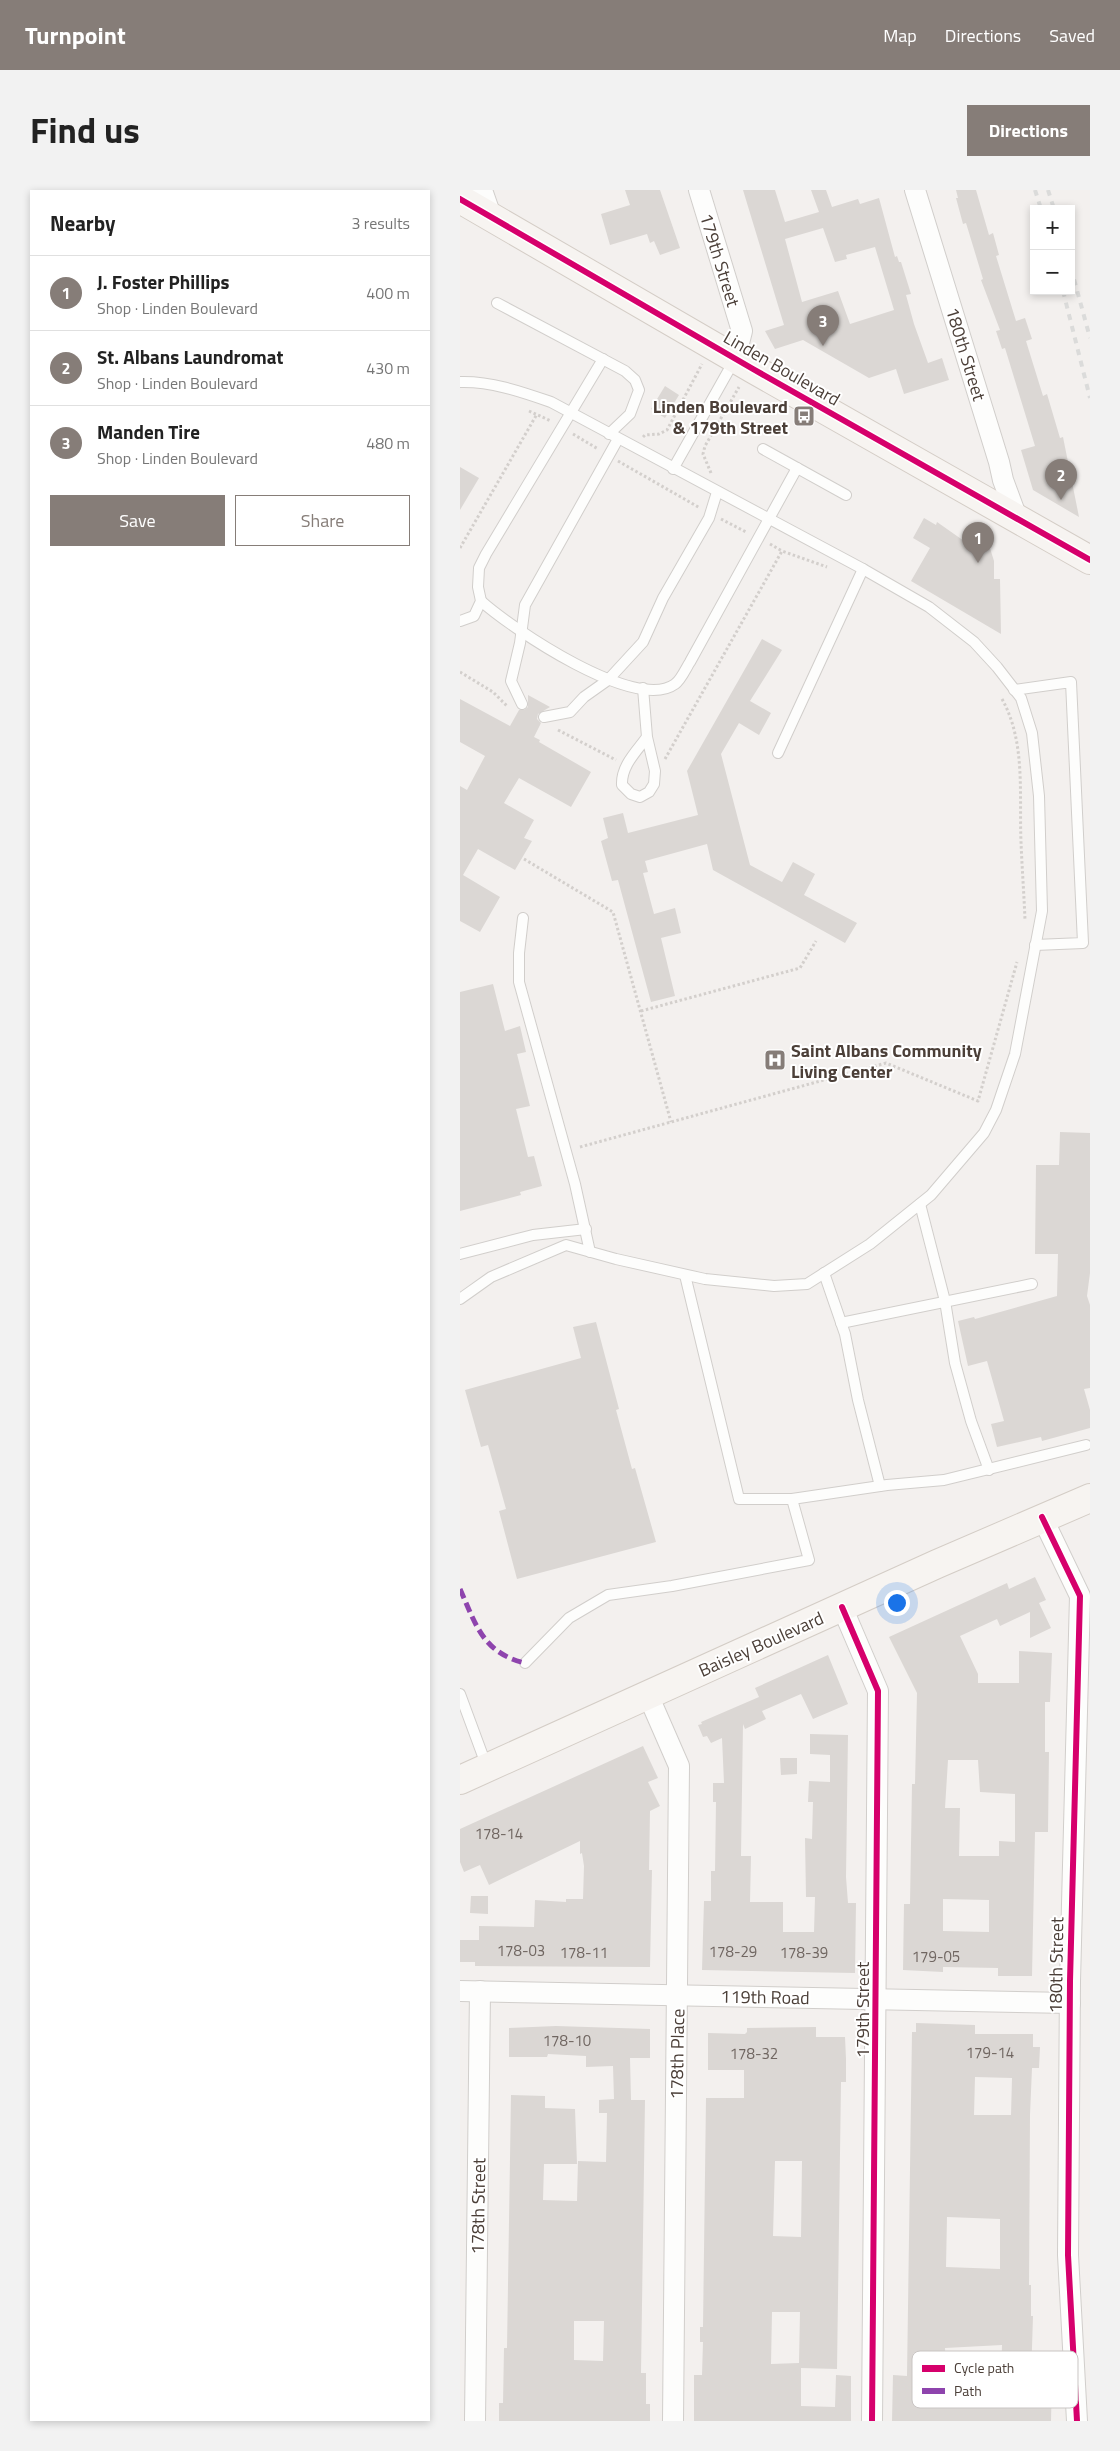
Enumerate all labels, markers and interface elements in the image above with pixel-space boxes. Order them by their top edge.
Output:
text: Turnpoint [25,17,126,53]
text: Map [883,22,917,49]
text: Directions [945,22,1021,49]
text: Saved [1049,22,1095,49]
text: Find us [30,103,140,157]
button: Directions [967,105,1090,156]
map controls [1030,205,1075,295]
button: + [1030,205,1075,250]
text: Nearby [50,207,115,239]
street label: 179th Street [693,210,747,311]
text: 3 results [351,211,410,235]
button: − [1030,250,1075,295]
text: J. Foster Phillips [97,267,230,296]
text: 1 [62,281,70,305]
text: 400 m [366,281,410,305]
text: Shop · Linden Boulevard [97,296,258,320]
street label: 180th Street [939,304,993,405]
pin: 3 [807,305,839,346]
street label: Linden Boulevard [719,324,845,412]
text: St. Albans Laundromat [97,342,283,371]
text: 2 [62,356,70,380]
text: 430 m [366,356,410,380]
text: Shop · Linden Boulevard [97,371,258,395]
place label: Linden Boulevard & 179th Street [653,393,788,441]
bus stop icon: Linden Boulevard & 179th Street [792,404,816,428]
text: Manden Tire [97,417,200,446]
text: 3 [62,431,70,455]
text: 480 m [366,431,410,455]
text: Shop · Linden Boulevard [97,446,258,470]
pin: 2 [1045,459,1077,500]
button: Save [50,495,225,546]
button: Share [235,495,410,546]
pin: 1 [962,522,994,563]
place label: Saint Albans Community Living Center [791,1037,982,1085]
hospital icon: Saint Albans Community Living Center [763,1048,787,1072]
your location [884,1590,910,1616]
street label: Baisley Boulevard [694,1604,828,1684]
house number: 178-14 [475,1822,523,1845]
street label: 180th Street [1042,1916,1070,2014]
house number: 178-03 [497,1939,545,1962]
house number: 178-29 [709,1940,757,1963]
house number: 178-11 [560,1941,608,1964]
house number: 178-39 [780,1941,828,1964]
house number: 179-05 [912,1945,960,1968]
street label: 179th Street [849,1961,876,2058]
street label: 119th Road [720,1983,810,2011]
street label: 178th Place [663,2008,691,2100]
house number: 178-10 [543,2029,591,2052]
house number: 179-14 [966,2041,1014,2064]
house number: 178-32 [730,2042,778,2065]
street label: 178th Street [464,2157,492,2255]
legend [912,2351,1078,2408]
text: Cycle path [954,2357,1014,2378]
text: Path [954,2380,982,2401]

